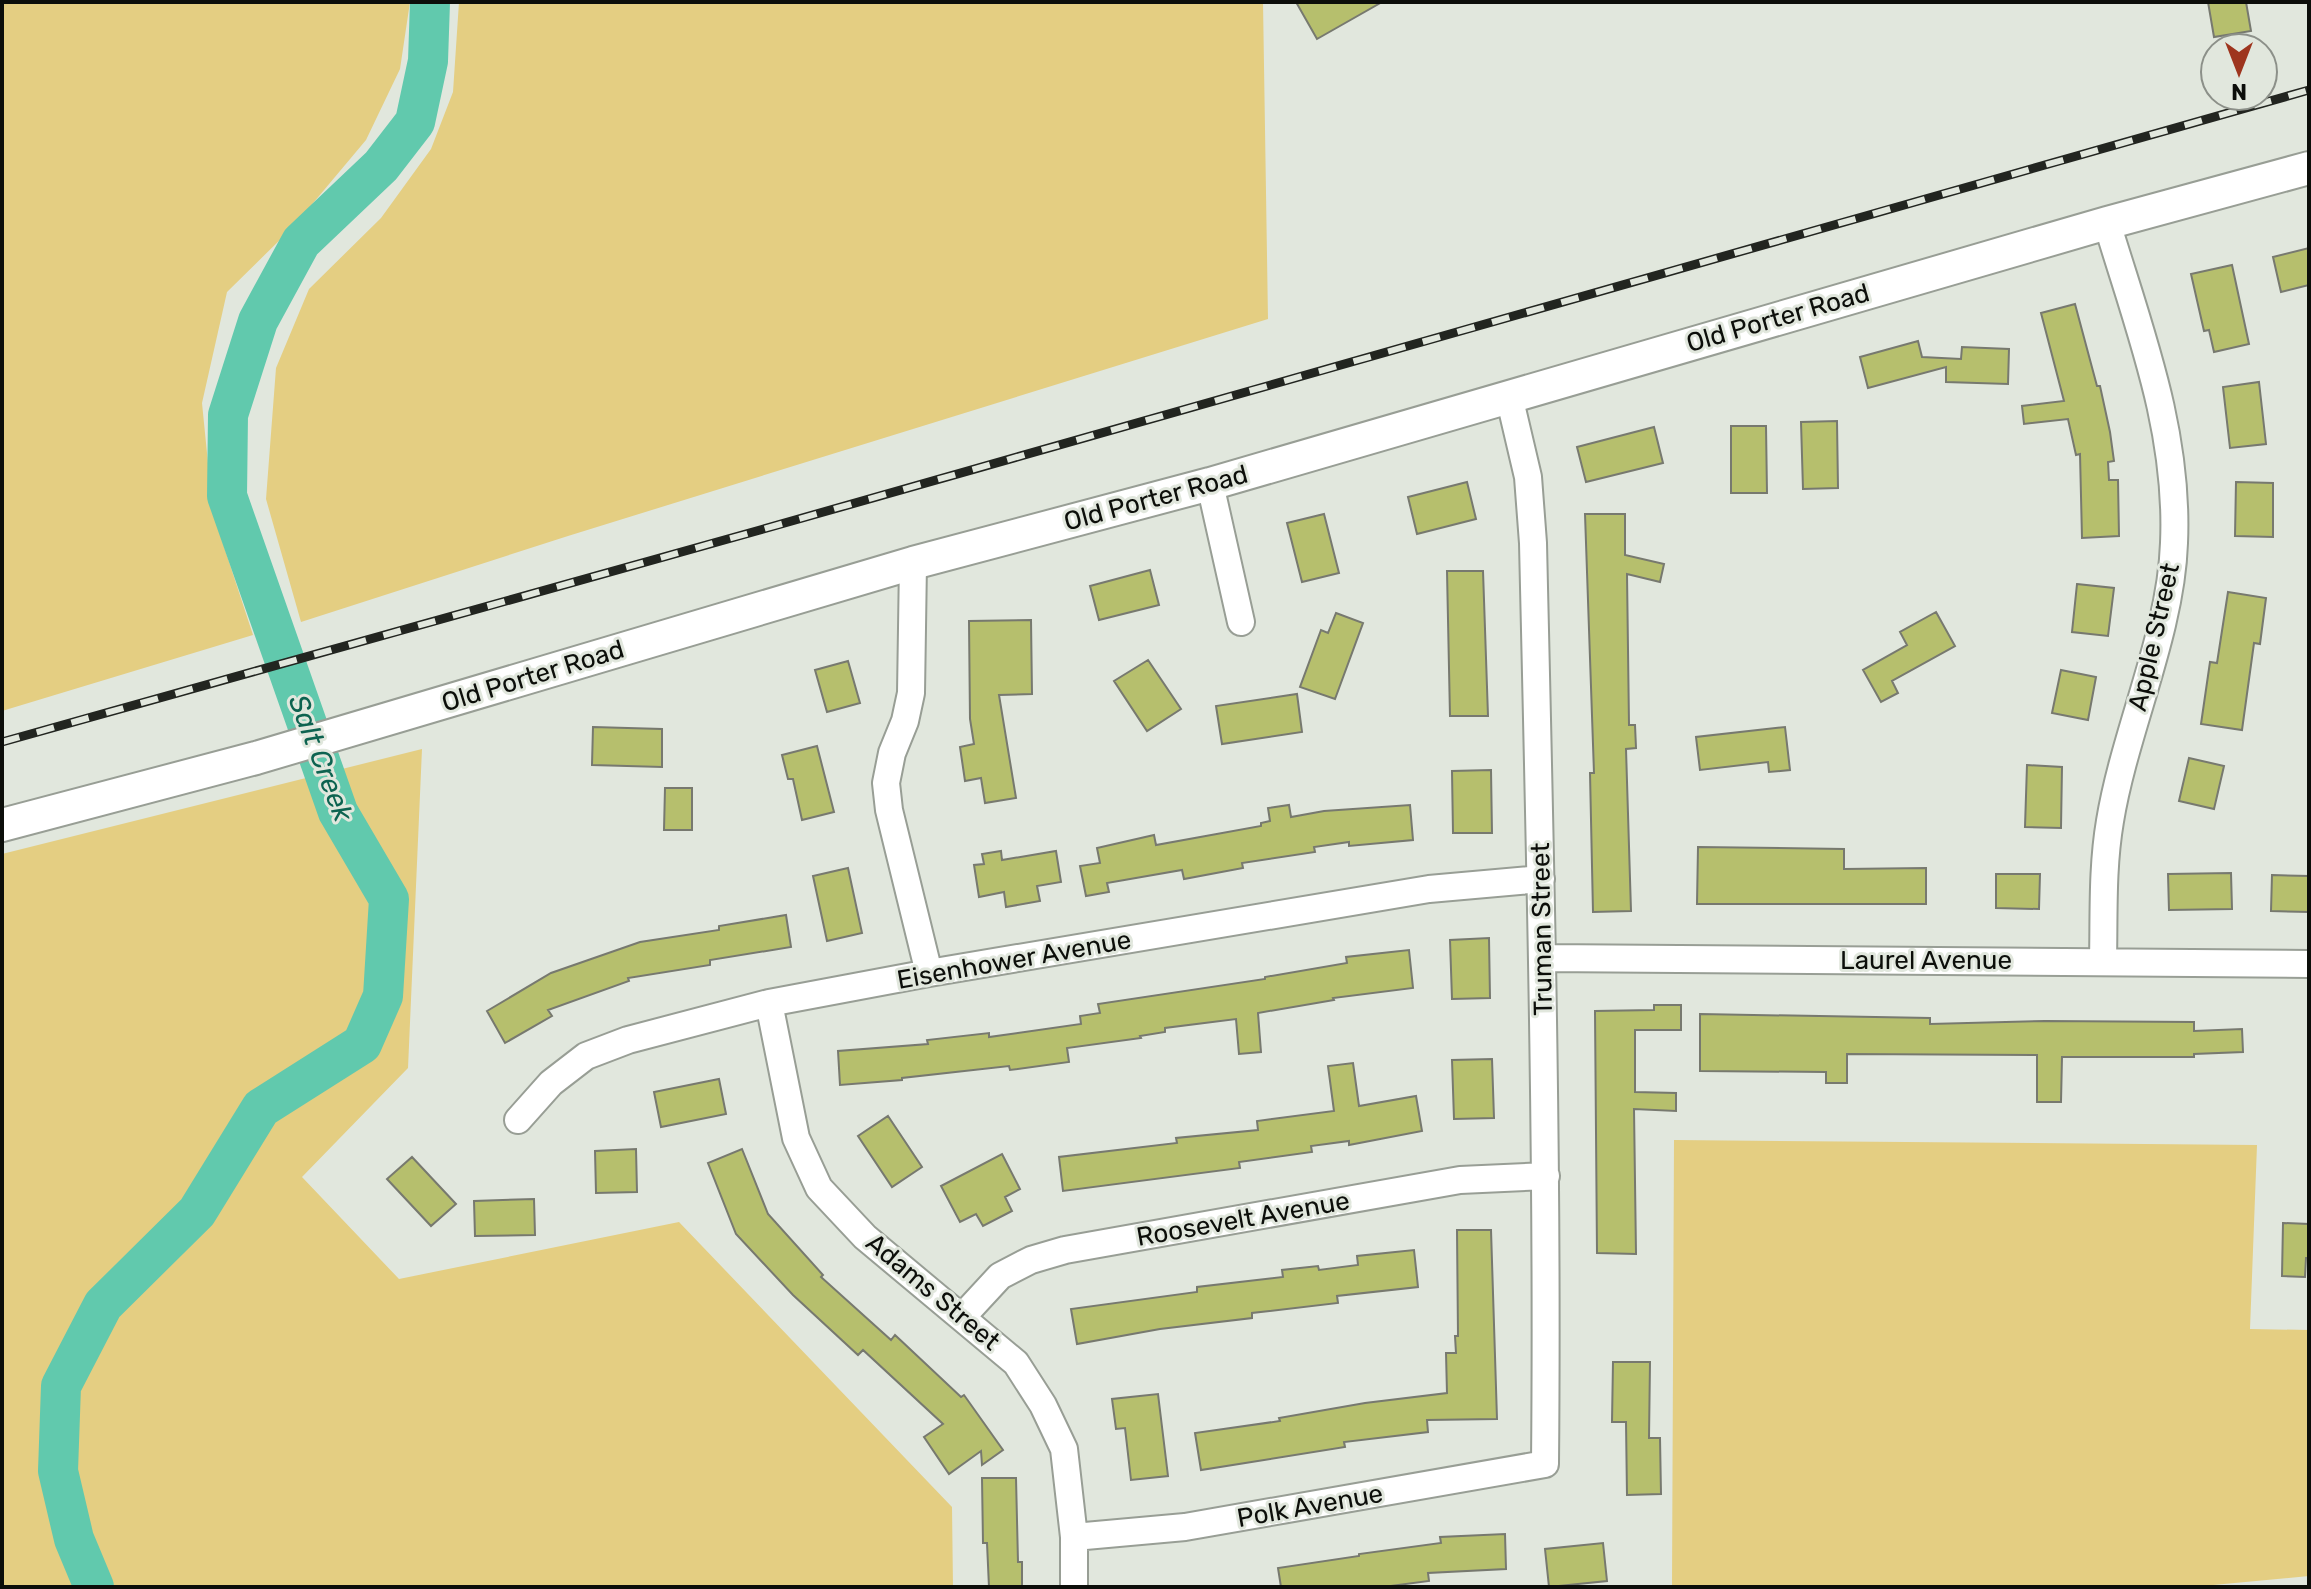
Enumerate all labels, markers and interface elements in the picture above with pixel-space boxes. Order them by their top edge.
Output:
north arrow [2199,32,2279,112]
text: N [2231,78,2247,105]
street label: Old Porter Road [1683,277,1873,359]
street label: Old Porter Road [1061,459,1251,537]
street label: Apple Street [2122,560,2186,714]
street label: Old Porter Road [438,634,628,718]
water label: Salt Creek [282,690,360,827]
street label: Truman Street [1525,842,1559,1016]
street label: Eisenhower Avenue [895,924,1133,996]
street label: Laurel Avenue [1840,945,2012,976]
street label: Roosevelt Avenue [1134,1185,1352,1253]
street label: Adams Street [860,1227,1006,1357]
street label: Polk Avenue [1235,1478,1385,1534]

